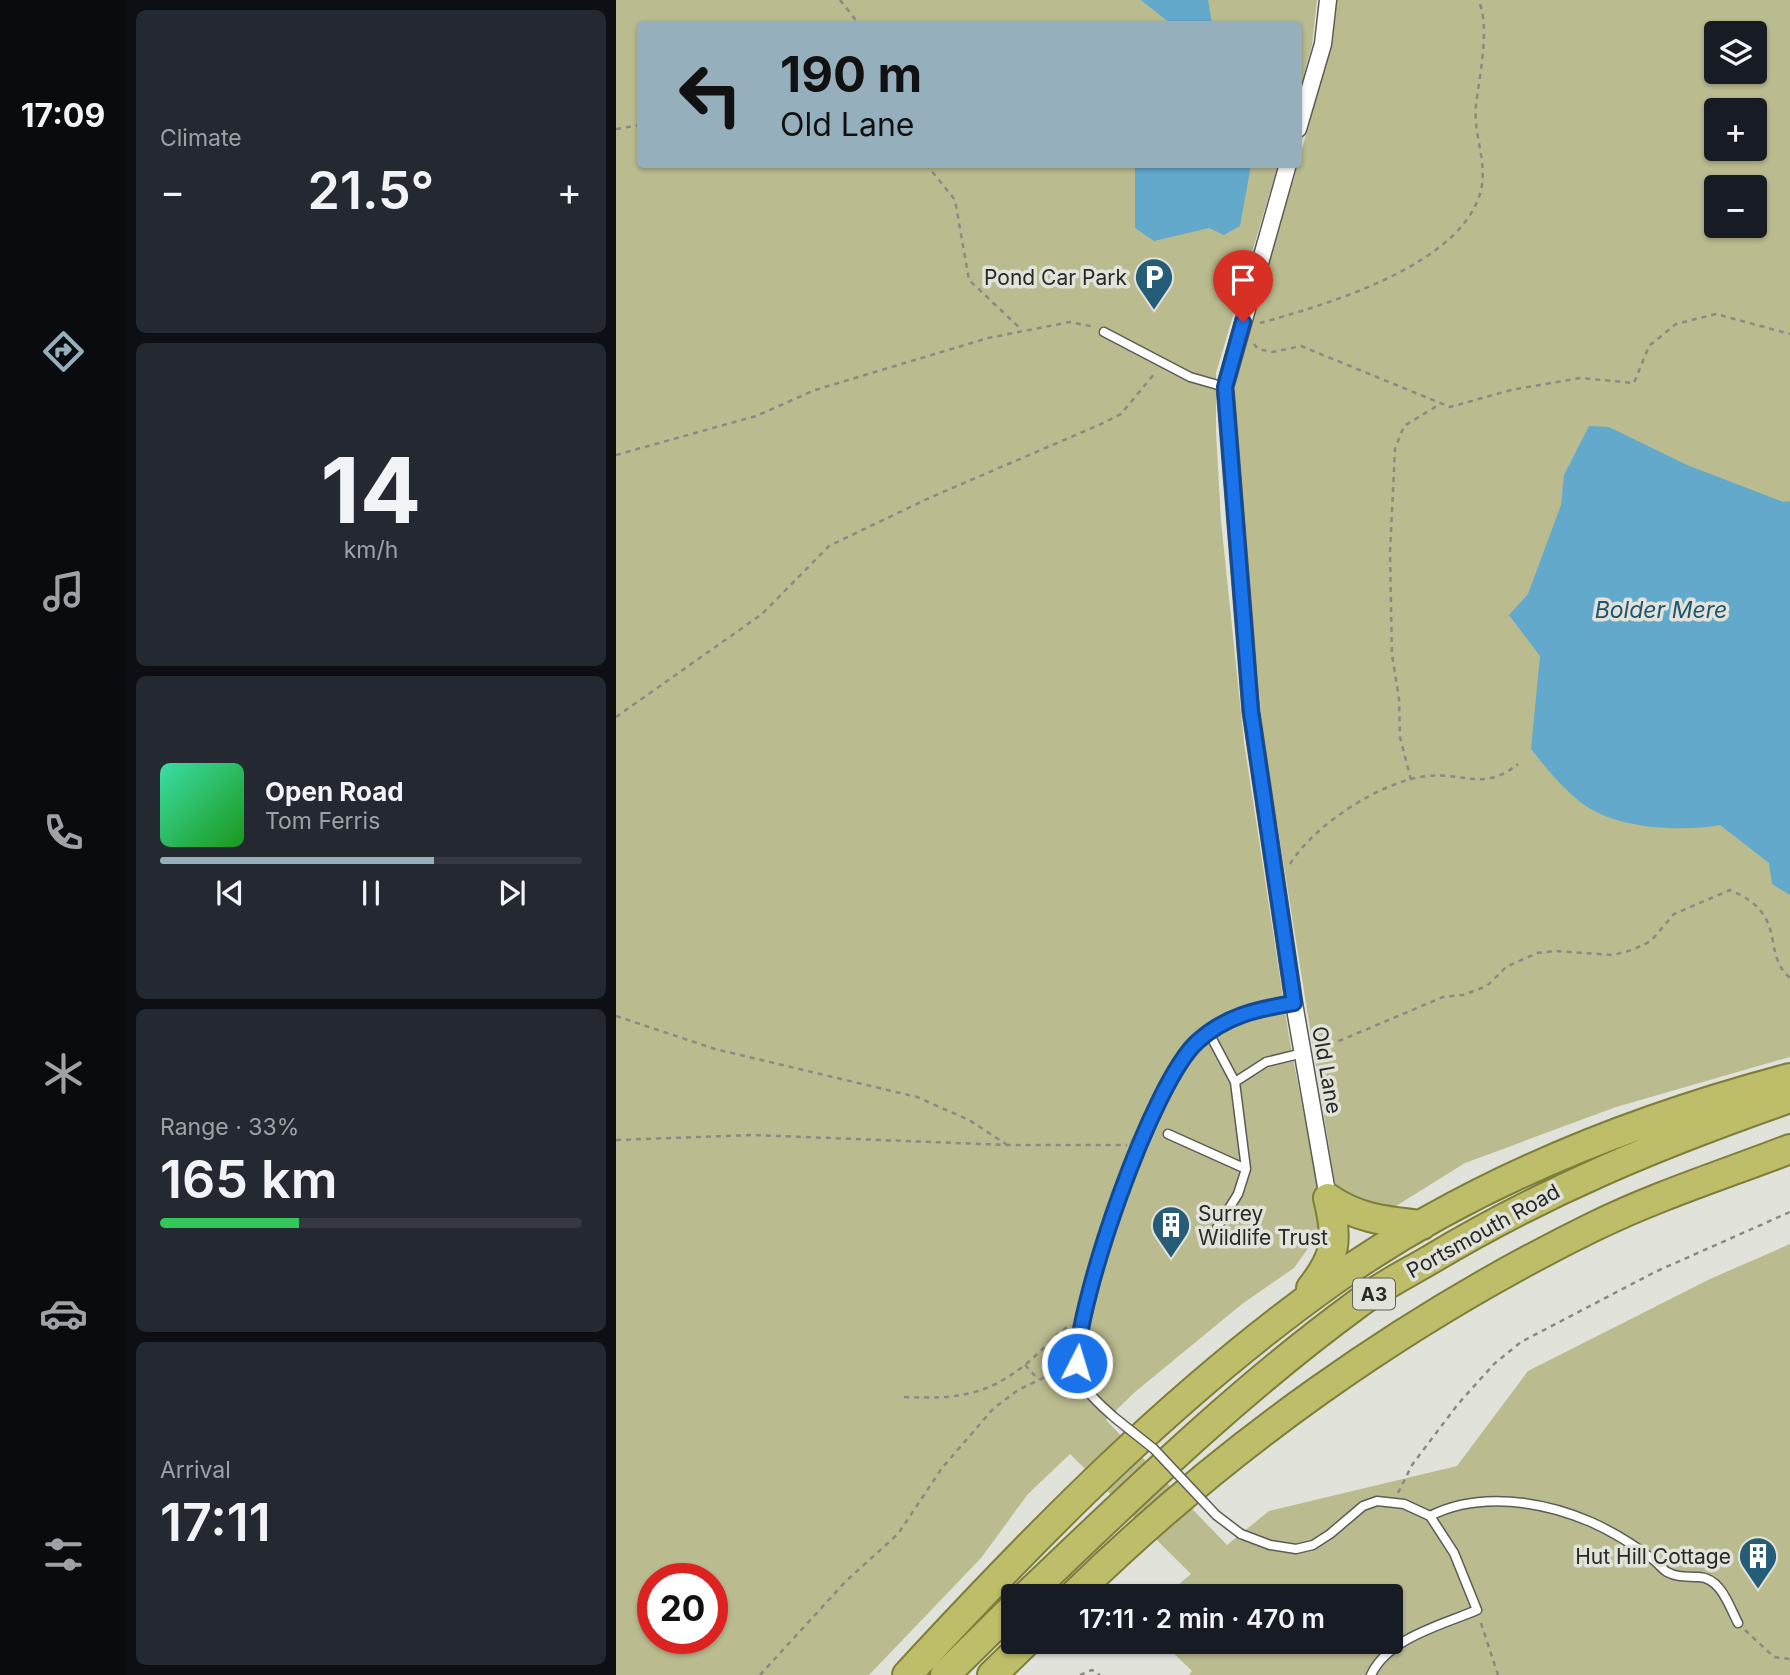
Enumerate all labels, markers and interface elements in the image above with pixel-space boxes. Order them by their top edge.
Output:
map controls [1704,21,1767,238]
button: layers [1704,21,1767,84]
text: 190 m [780,45,922,104]
icon: left [665,49,756,140]
text: 17:09 [21,96,105,135]
button: + [1704,98,1767,161]
text: Old Lane [780,105,914,144]
text: Climate [160,124,242,152]
text: 21.5° [308,159,434,222]
text: − [160,168,185,214]
text: + [557,168,582,214]
button: − [1704,175,1767,238]
pin [1213,250,1273,322]
parking icon: Pond Car Park [1133,256,1175,311]
icon: arrive [1224,261,1262,299]
place label: Pond Car Park [984,265,1127,290]
icon: directions [39,327,88,376]
text: 14 [321,435,421,545]
text: km/h [344,536,398,564]
icon: music [39,567,88,616]
water label: Bolder Mere [1595,596,1727,624]
text: Open Road [265,776,404,807]
text: Tom Ferris [265,807,380,835]
icon: phone [39,808,88,857]
icon: previous [211,874,249,912]
icon: pause [352,874,390,912]
icon: next [493,874,531,912]
street label: Old Lane [1307,1024,1347,1116]
icon: climate [39,1049,88,1098]
text: Range · 33% [160,1113,299,1141]
text: 165 km [160,1148,337,1211]
street label: Portsmouth Road [1402,1179,1564,1283]
place label: Surrey Wildlife Trust [1198,1201,1328,1250]
building icon: Surrey Wildlife Trust [1150,1204,1192,1259]
road number: A3 [1353,1278,1395,1310]
icon: car [39,1289,88,1338]
position arrow [1040,1326,1114,1400]
text: Arrival [160,1456,231,1484]
text: 17:11 [160,1491,271,1554]
icon: filters [39,1530,88,1579]
building icon: Hut Hill Cottage [1737,1535,1779,1590]
place label: Hut Hill Cottage [1575,1544,1731,1569]
speed limit sign: 20 [637,1563,728,1654]
text: 17:11 · 2 min · 470 m [1079,1603,1325,1634]

